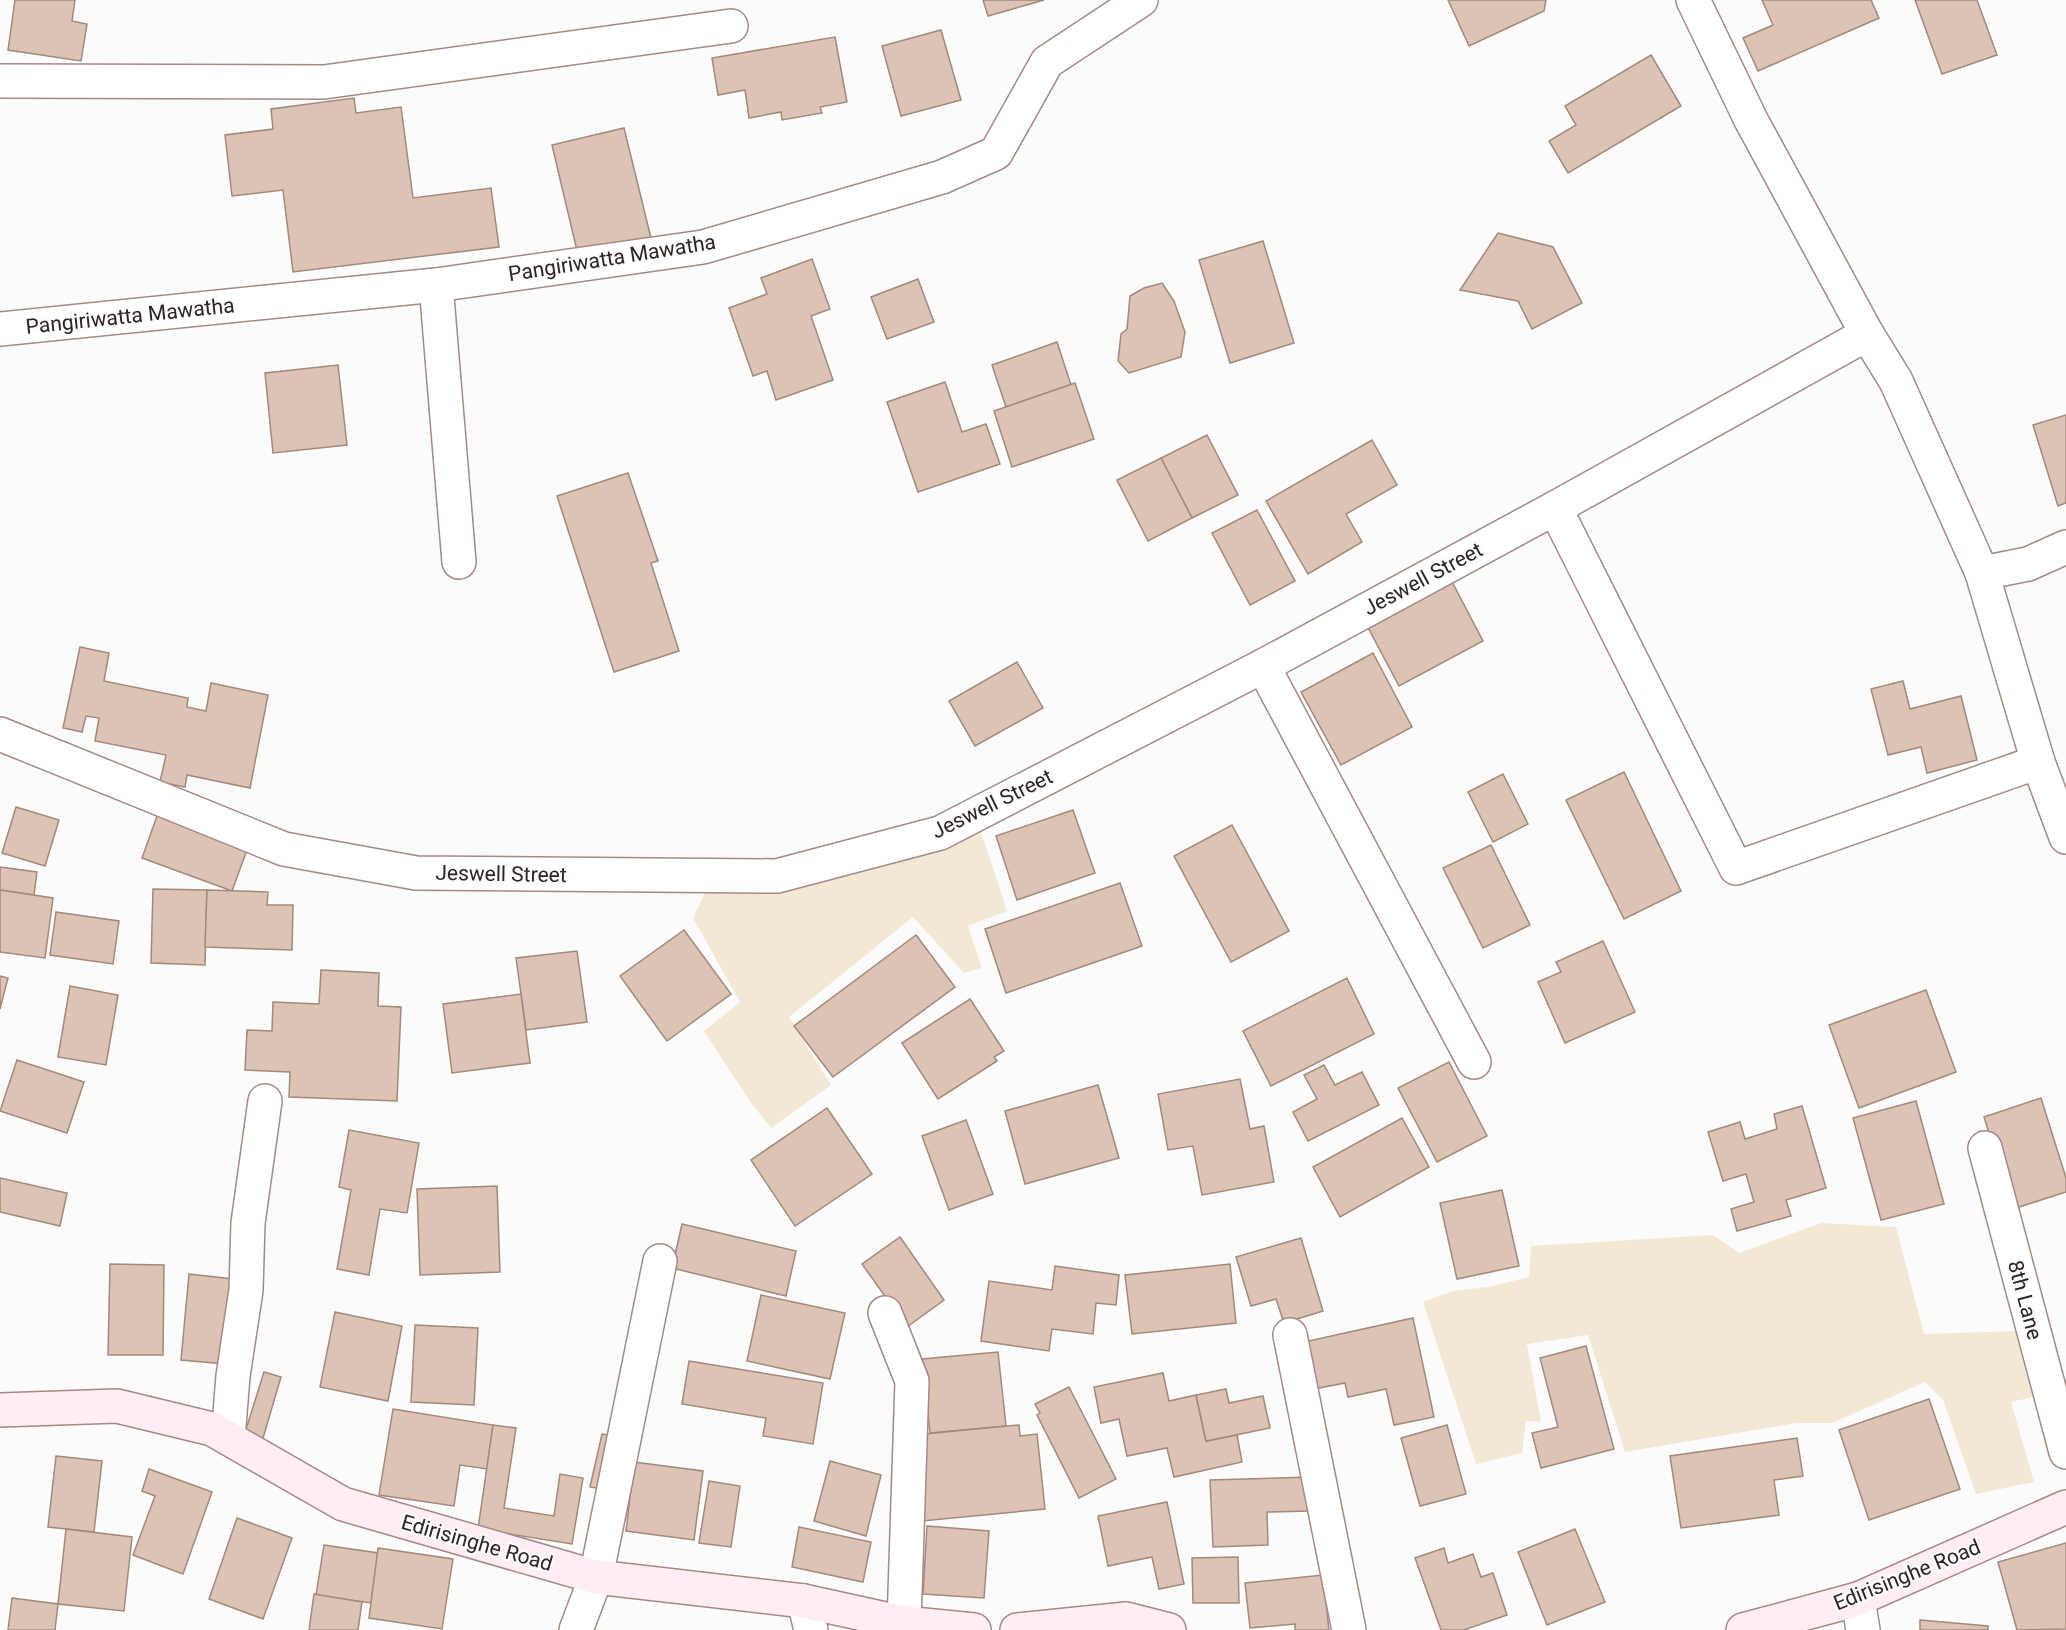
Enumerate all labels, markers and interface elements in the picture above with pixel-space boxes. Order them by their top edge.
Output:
street label: Pangiriwatta Mawatha [507,230,717,286]
street label: Pangiriwatta Mawatha [24,293,236,339]
street label: Jeswell Street [1359,538,1487,620]
street label: Jeswell Street [928,764,1056,844]
street label: Jeswell Street [435,861,567,887]
street label: 8th Lane [2003,1258,2047,1342]
street label: Edirisinghe Road [399,1510,555,1576]
street label: Edirisinghe Road [1830,1535,1984,1615]

